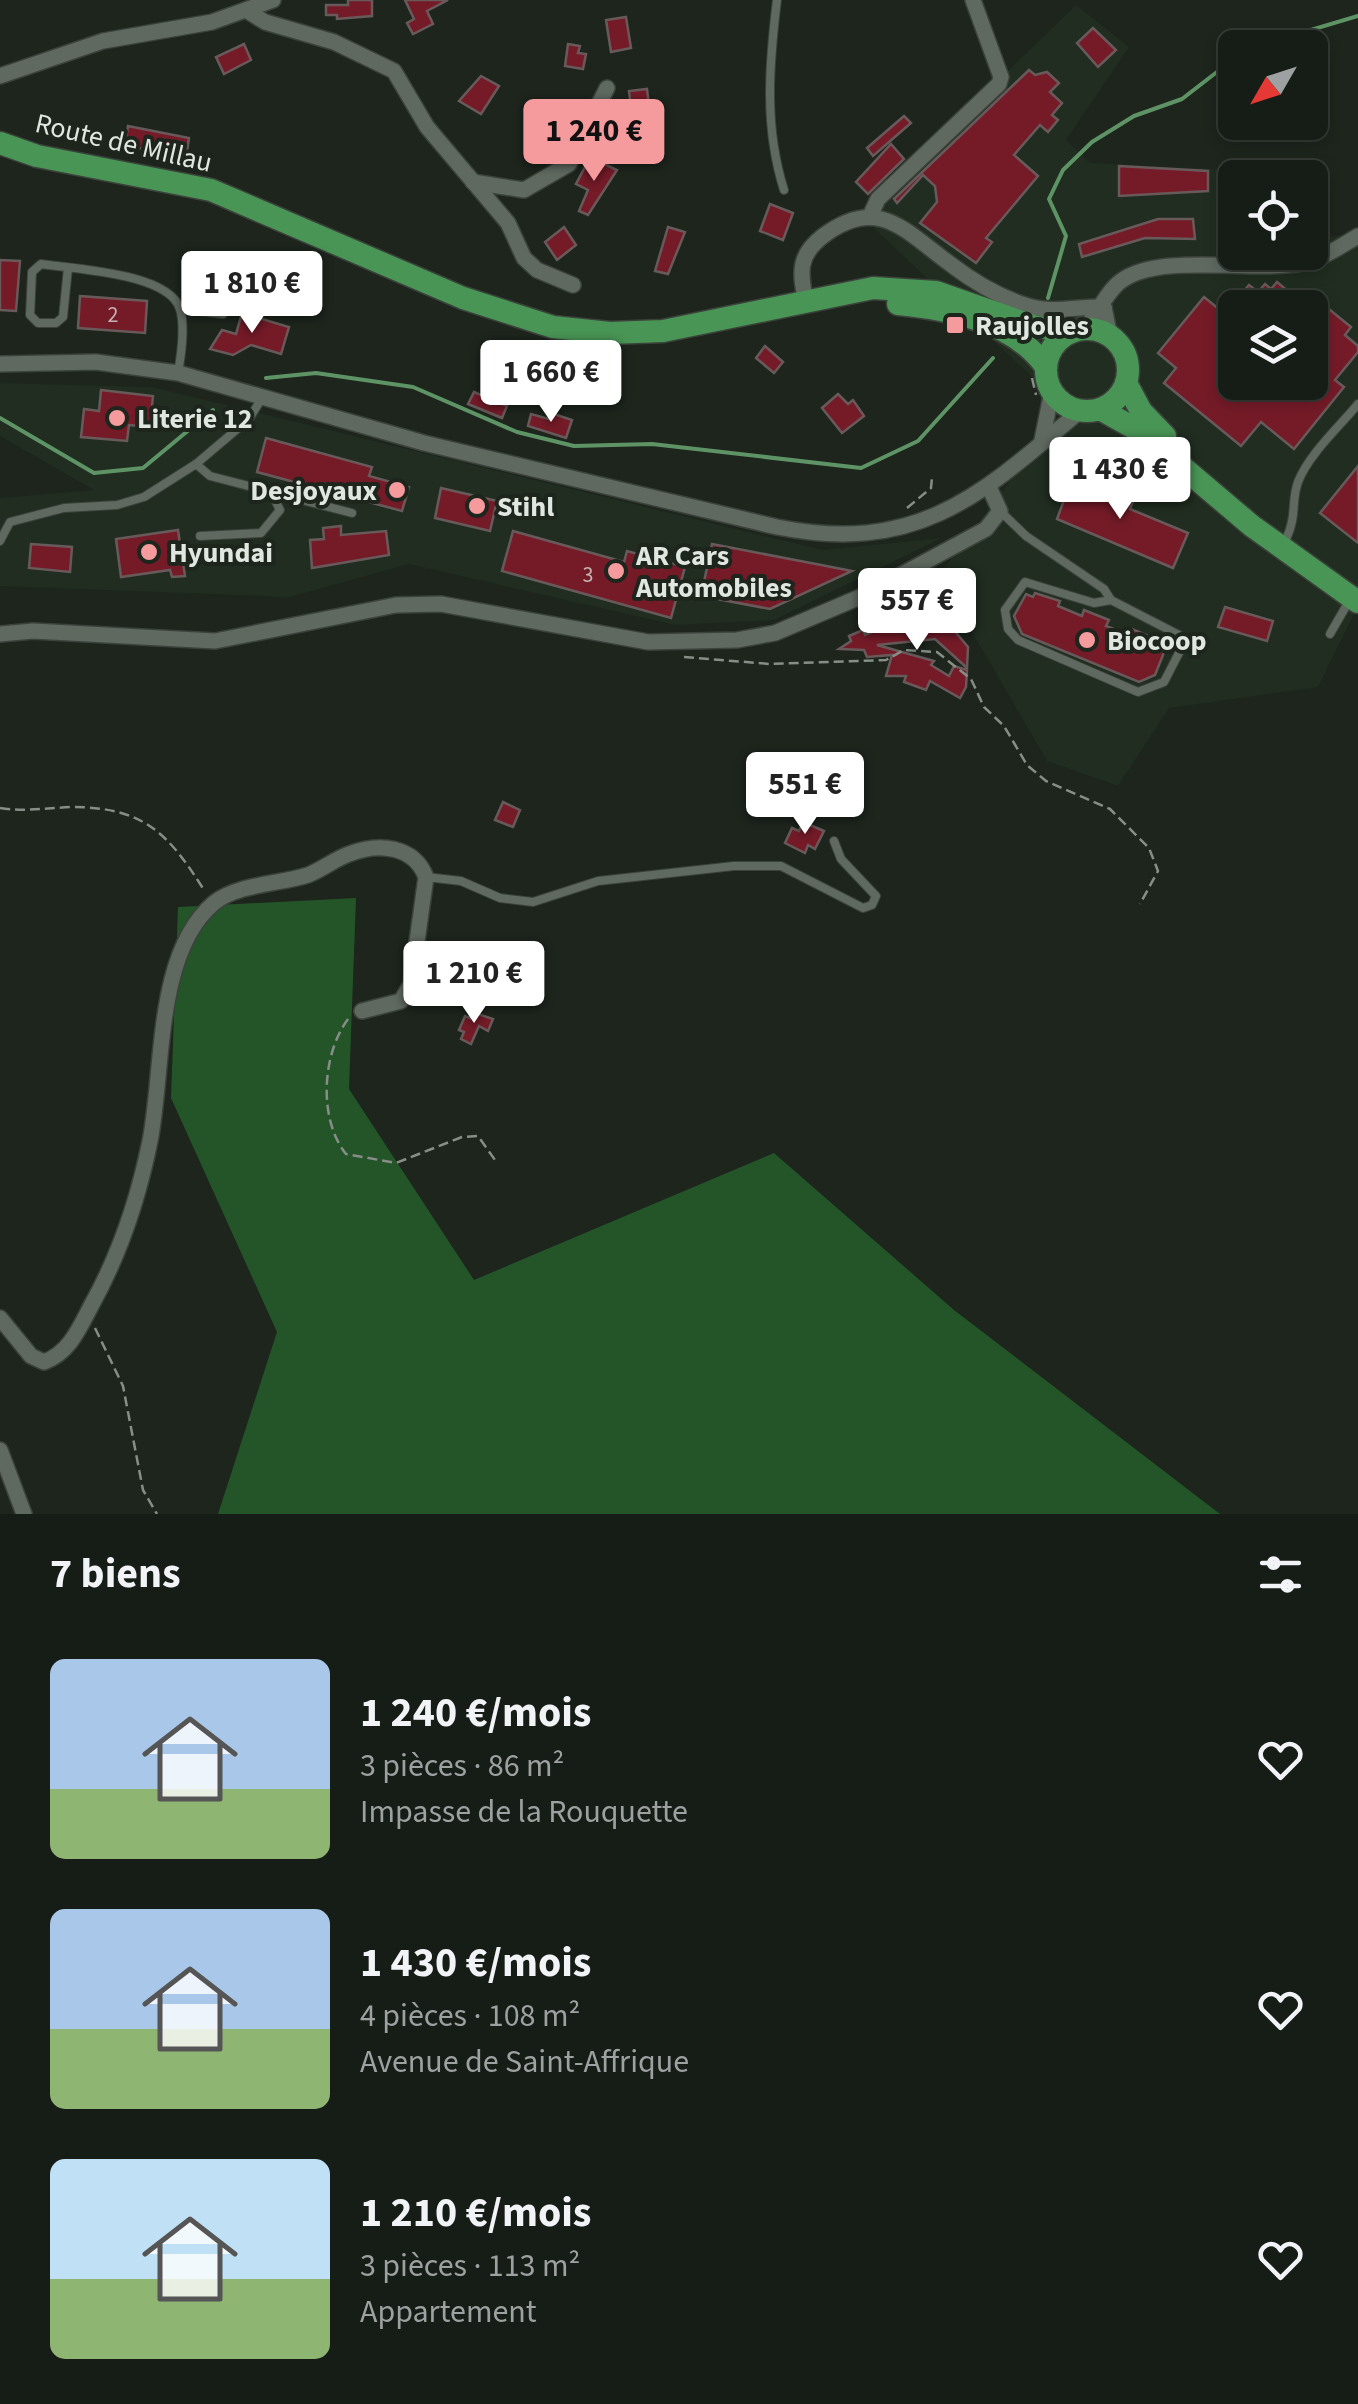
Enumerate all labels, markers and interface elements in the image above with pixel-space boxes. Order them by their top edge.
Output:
north arrow [1218,30,1328,140]
map controls [1218,30,1328,400]
pin: 1 240 € [502,99,686,184]
street label: Route de Millau [31,103,216,183]
text: 1 240 € [545,108,643,154]
button: locate [1218,160,1328,270]
pin: 1 810 € [160,251,344,336]
text: 1 810 € [203,260,301,306]
button: layers [1218,290,1328,400]
house number: 2 [108,299,118,331]
place label: Raujolles [975,306,1089,346]
marker: Raujolles [944,314,966,336]
pin: 1 660 € [459,340,643,425]
text: 1 660 € [502,349,600,395]
place label: Literie 12 [137,399,253,439]
marker: Literie 12 [106,407,128,429]
pin: 1 430 € [1028,437,1212,522]
text: 1 430 € [1071,446,1169,492]
place label: Desjoyaux [250,471,377,511]
marker: Desjoyaux [386,479,408,501]
place label: Stihl [497,487,554,527]
marker: Stihl [466,495,488,517]
place label: Hyundai [169,533,273,573]
place label: AR Cars Automobiles [635,536,792,608]
marker: Hyundai [138,541,160,563]
house number: 3 [583,559,593,591]
marker: AR Cars Automobiles [605,560,627,582]
pin: 557 € [847,568,987,653]
text: 557 € [880,577,954,623]
place label: Biocoop [1107,621,1207,661]
marker: Biocoop [1076,629,1098,651]
pin: 551 € [735,752,875,837]
text: 551 € [768,761,842,807]
pin: 1 210 € [382,941,566,1026]
text: 1 210 € [425,950,523,996]
text: 7 biens [50,1544,181,1604]
icon: filters [1253,1547,1308,1602]
text: 1 240 €/mois [360,1683,591,1743]
icon: home [130,1699,250,1819]
icon: heart [1253,1732,1308,1787]
text: 3 pièces · 86 m² [360,1743,564,1789]
text: Impasse de la Rouquette [360,1789,688,1835]
text: 1 430 €/mois [360,1933,591,1993]
icon: home [130,1949,250,2069]
icon: heart [1253,1982,1308,2037]
text: 4 pièces · 108 m² [360,1993,580,2039]
text: Avenue de Saint-Affrique [360,2039,689,2085]
text: 1 210 €/mois [360,2183,591,2243]
icon: home [130,2199,250,2319]
icon: heart [1253,2232,1308,2287]
text: 3 pièces · 113 m² [360,2243,580,2289]
text: Appartement [360,2289,537,2335]

